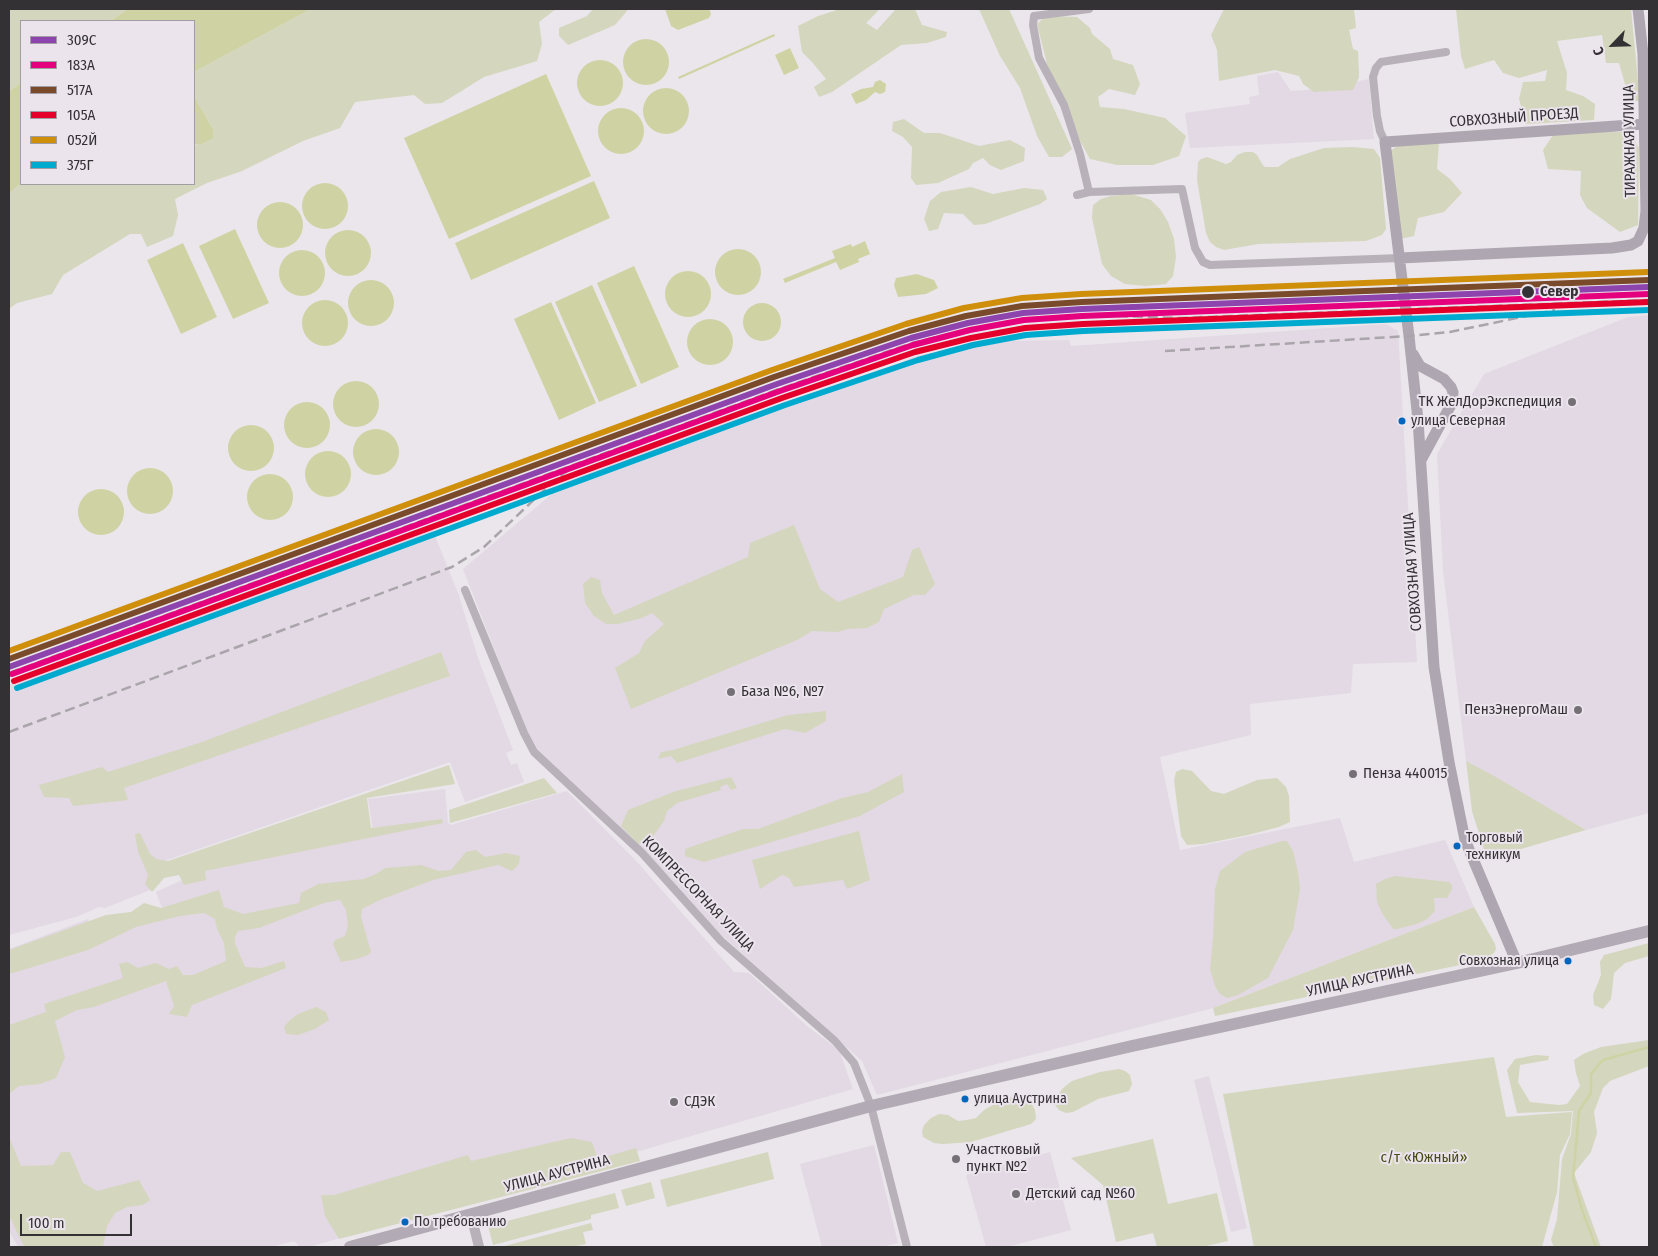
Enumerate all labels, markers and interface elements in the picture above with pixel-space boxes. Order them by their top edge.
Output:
legend [20,20,195,185]
north arrow [1588,20,1638,70]
text: 309С [67,31,96,49]
text: С [1590,44,1608,58]
text: 183А [67,56,95,74]
text: 517А [67,81,93,99]
street label: ТИРАЖНАЯ УЛИЦА [1620,85,1640,197]
street label: СОВХОЗНЫЙ ПРОЕЗД [1449,105,1579,131]
text: 105А [67,106,95,124]
text: 052Й [67,131,97,149]
text: 375Г [67,156,93,174]
place label: Север [1540,283,1578,301]
marker: Север [1520,284,1536,300]
place label: ТК ЖелДорЭкспедиция [1419,393,1562,411]
marker: ТК ЖелДорЭкспедиция [1566,396,1578,408]
place label: улица Северная [1411,413,1506,429]
marker: улица Северная [1397,416,1407,426]
street label: СОВХОЗНАЯ УЛИЦА [1400,512,1426,632]
place label: База №6, №7 [741,683,824,701]
marker: База №6, №7 [725,686,737,698]
place label: ПензЭнергоМаш [1464,701,1568,719]
marker: ПензЭнергоМаш [1572,704,1584,716]
place label: Пенза 440015 [1363,765,1447,783]
marker: Пенза 440015 [1347,768,1359,780]
place label: Торговый техникум [1466,830,1523,862]
street label: КОМПРЕССОРНАЯ УЛИЦА [638,832,758,956]
marker: Торговый техникум [1452,841,1462,851]
place label: Совхозная улица [1459,953,1559,969]
marker: Совхозная улица [1563,956,1573,966]
street label: УЛИЦА АУСТРИНА [1305,961,1415,1001]
place label: улица Аустрина [974,1091,1067,1107]
place label: СДЭК [684,1093,715,1111]
marker: улица Аустрина [960,1094,970,1104]
marker: СДЭК [668,1096,680,1108]
place label: Участковый пункт №2 [966,1141,1041,1176]
park label: с/т «Южный» [1381,1149,1467,1167]
street label: УЛИЦА АУСТРИНА [502,1151,612,1197]
marker: Участковый пункт №2 [950,1153,962,1165]
place label: Детский сад №60 [1026,1185,1135,1203]
marker: Детский сад №60 [1010,1188,1022,1200]
scale bar [22,1204,135,1236]
text: 100 m [28,1214,65,1232]
place label: По требованию [414,1214,506,1230]
marker: По требованию [400,1217,410,1227]

